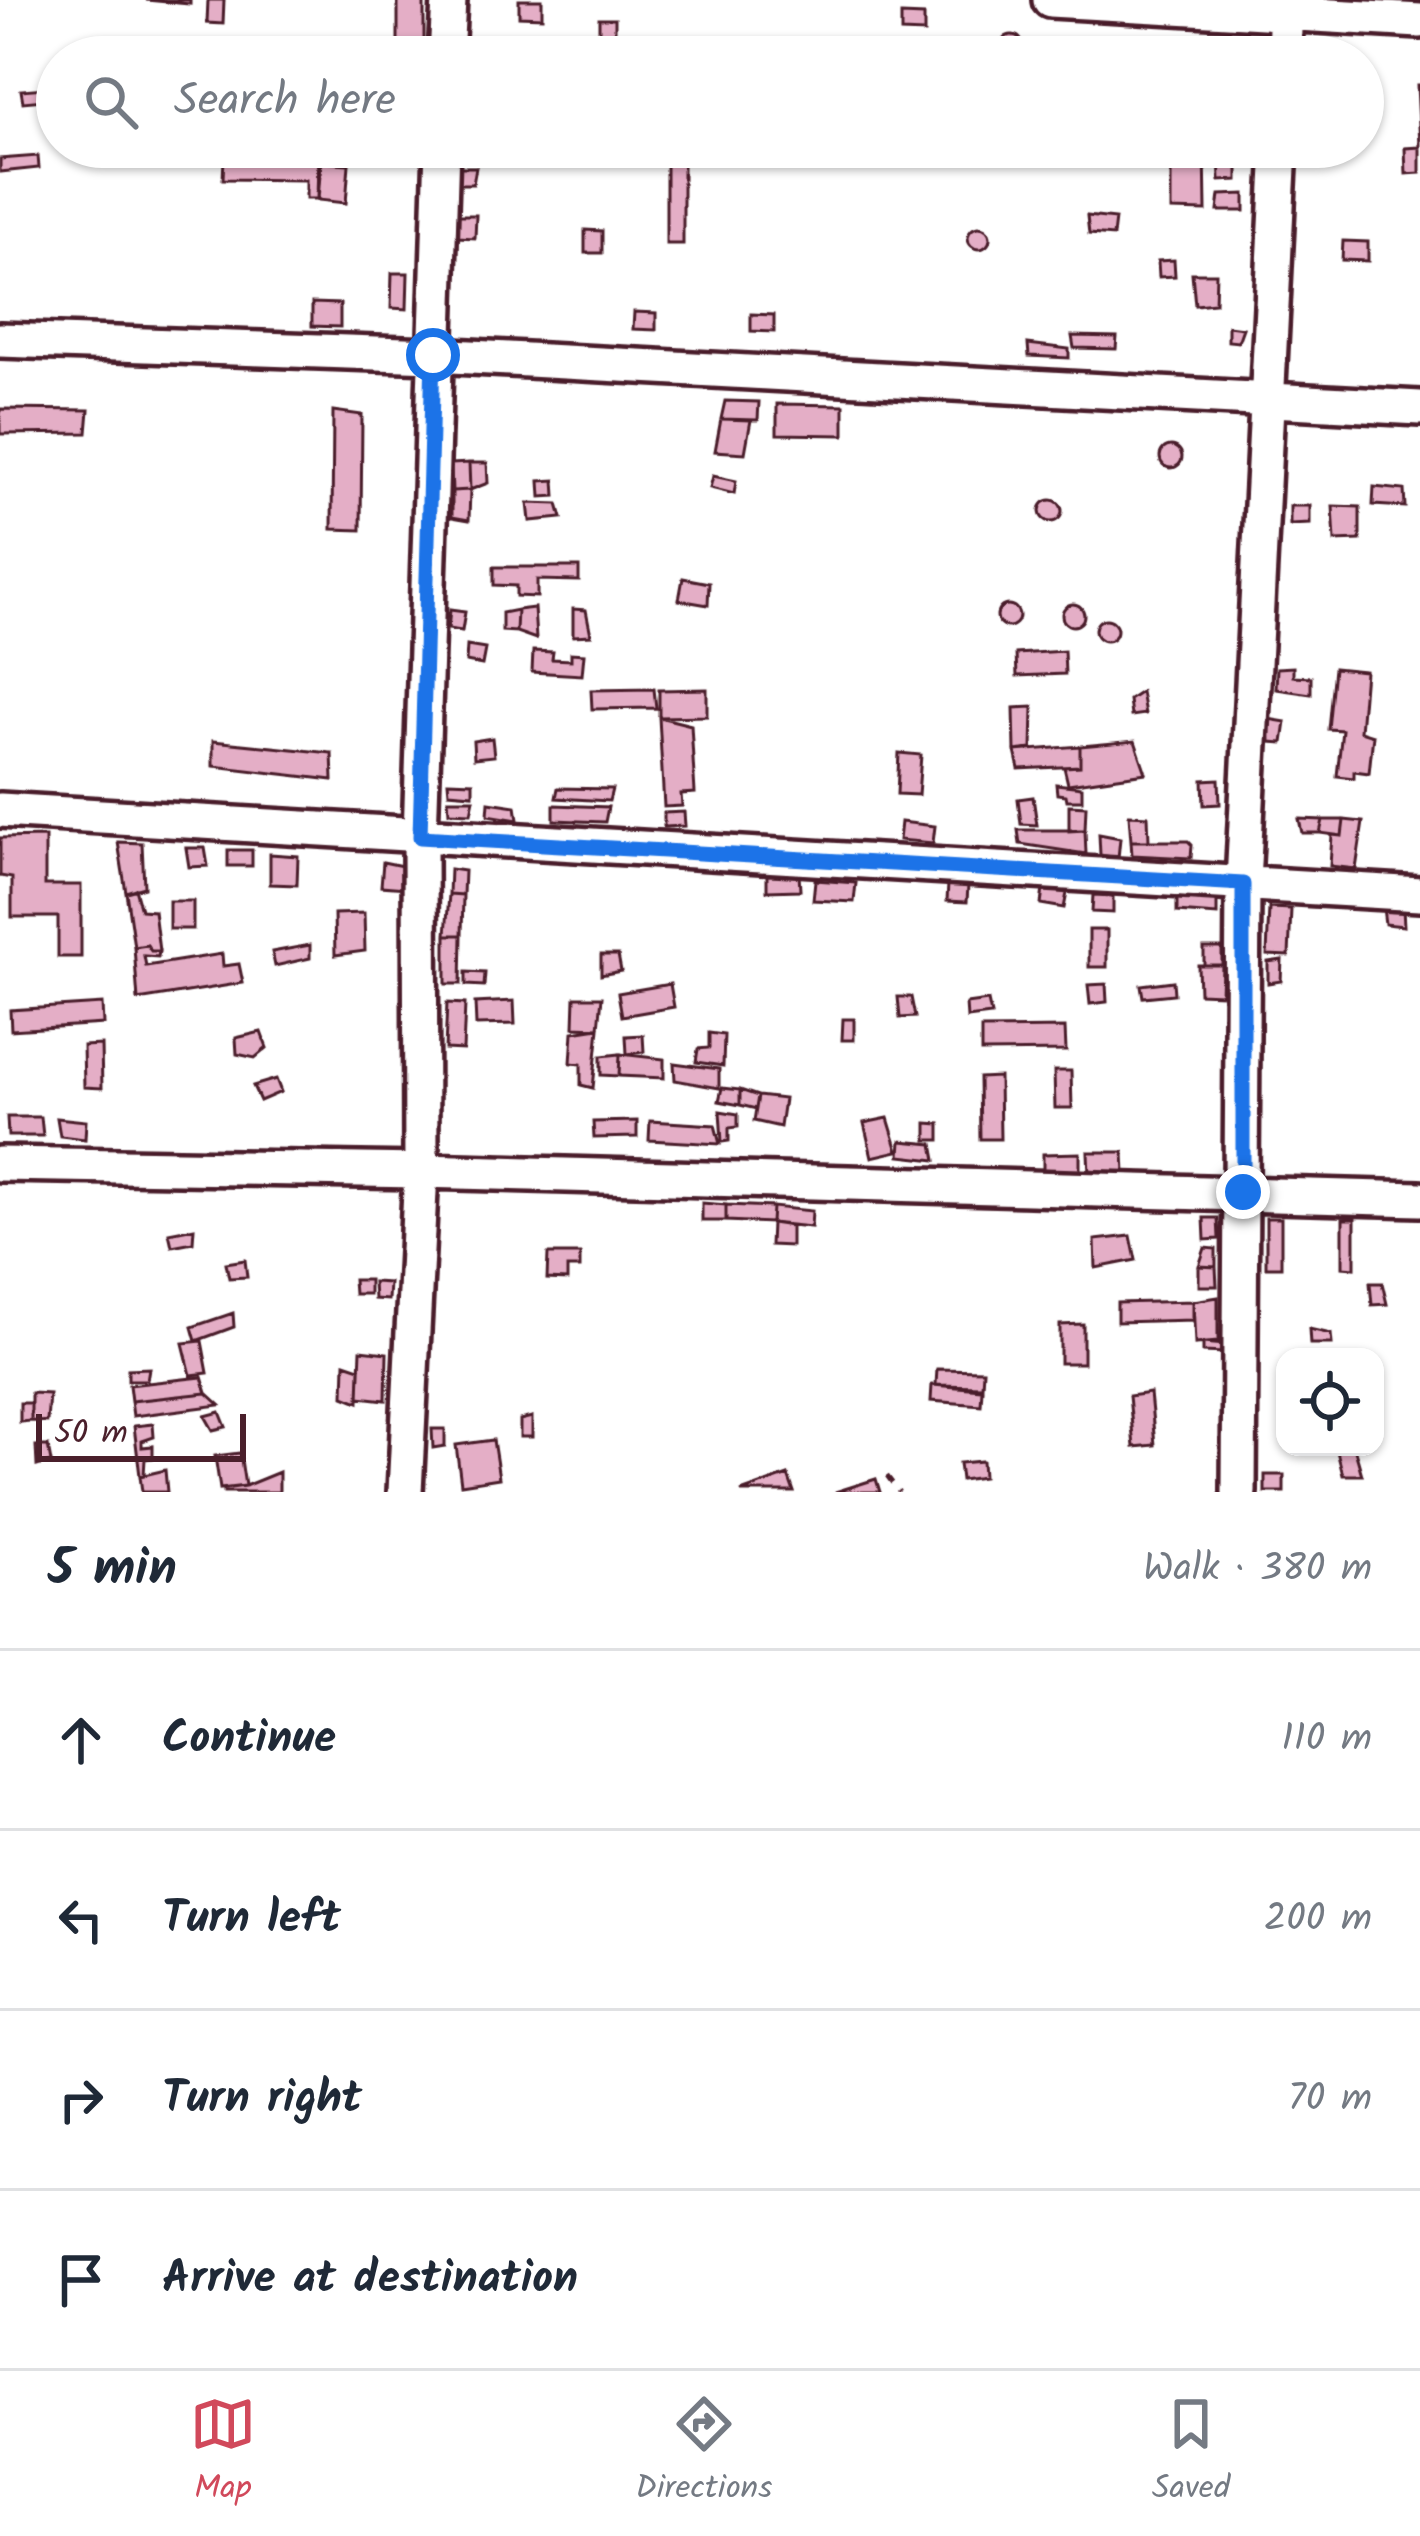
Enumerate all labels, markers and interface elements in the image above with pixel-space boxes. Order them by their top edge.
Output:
search box [36,36,1384,168]
text: Search here [174,66,396,138]
icon: search [78,69,144,135]
route start [406,328,460,382]
route end [1216,1165,1270,1219]
map controls [1276,1348,1384,1456]
button: locate [1276,1348,1384,1456]
scale bar [36,1408,246,1461]
text: 50 m [54,1408,128,1461]
text: 5 min [48,1530,177,1611]
text: Walk · 380 m [1143,1539,1372,1601]
text: Continue [162,1704,336,1776]
icon: ahead [48,1707,114,1773]
text: 110 m [1281,1709,1372,1771]
text: Turn left [162,1884,341,1956]
icon: left [48,1887,114,1953]
text: 200 m [1264,1889,1372,1951]
text: Turn right [162,2064,362,2136]
icon: right [48,2067,114,2133]
text: 70 m [1288,2069,1372,2131]
text: Arrive at destination [162,2244,578,2316]
icon: arrive [48,2247,114,2313]
tab: Map [190,2391,256,2516]
tab: Directions [635,2391,772,2516]
tab: Saved [1152,2391,1230,2516]

